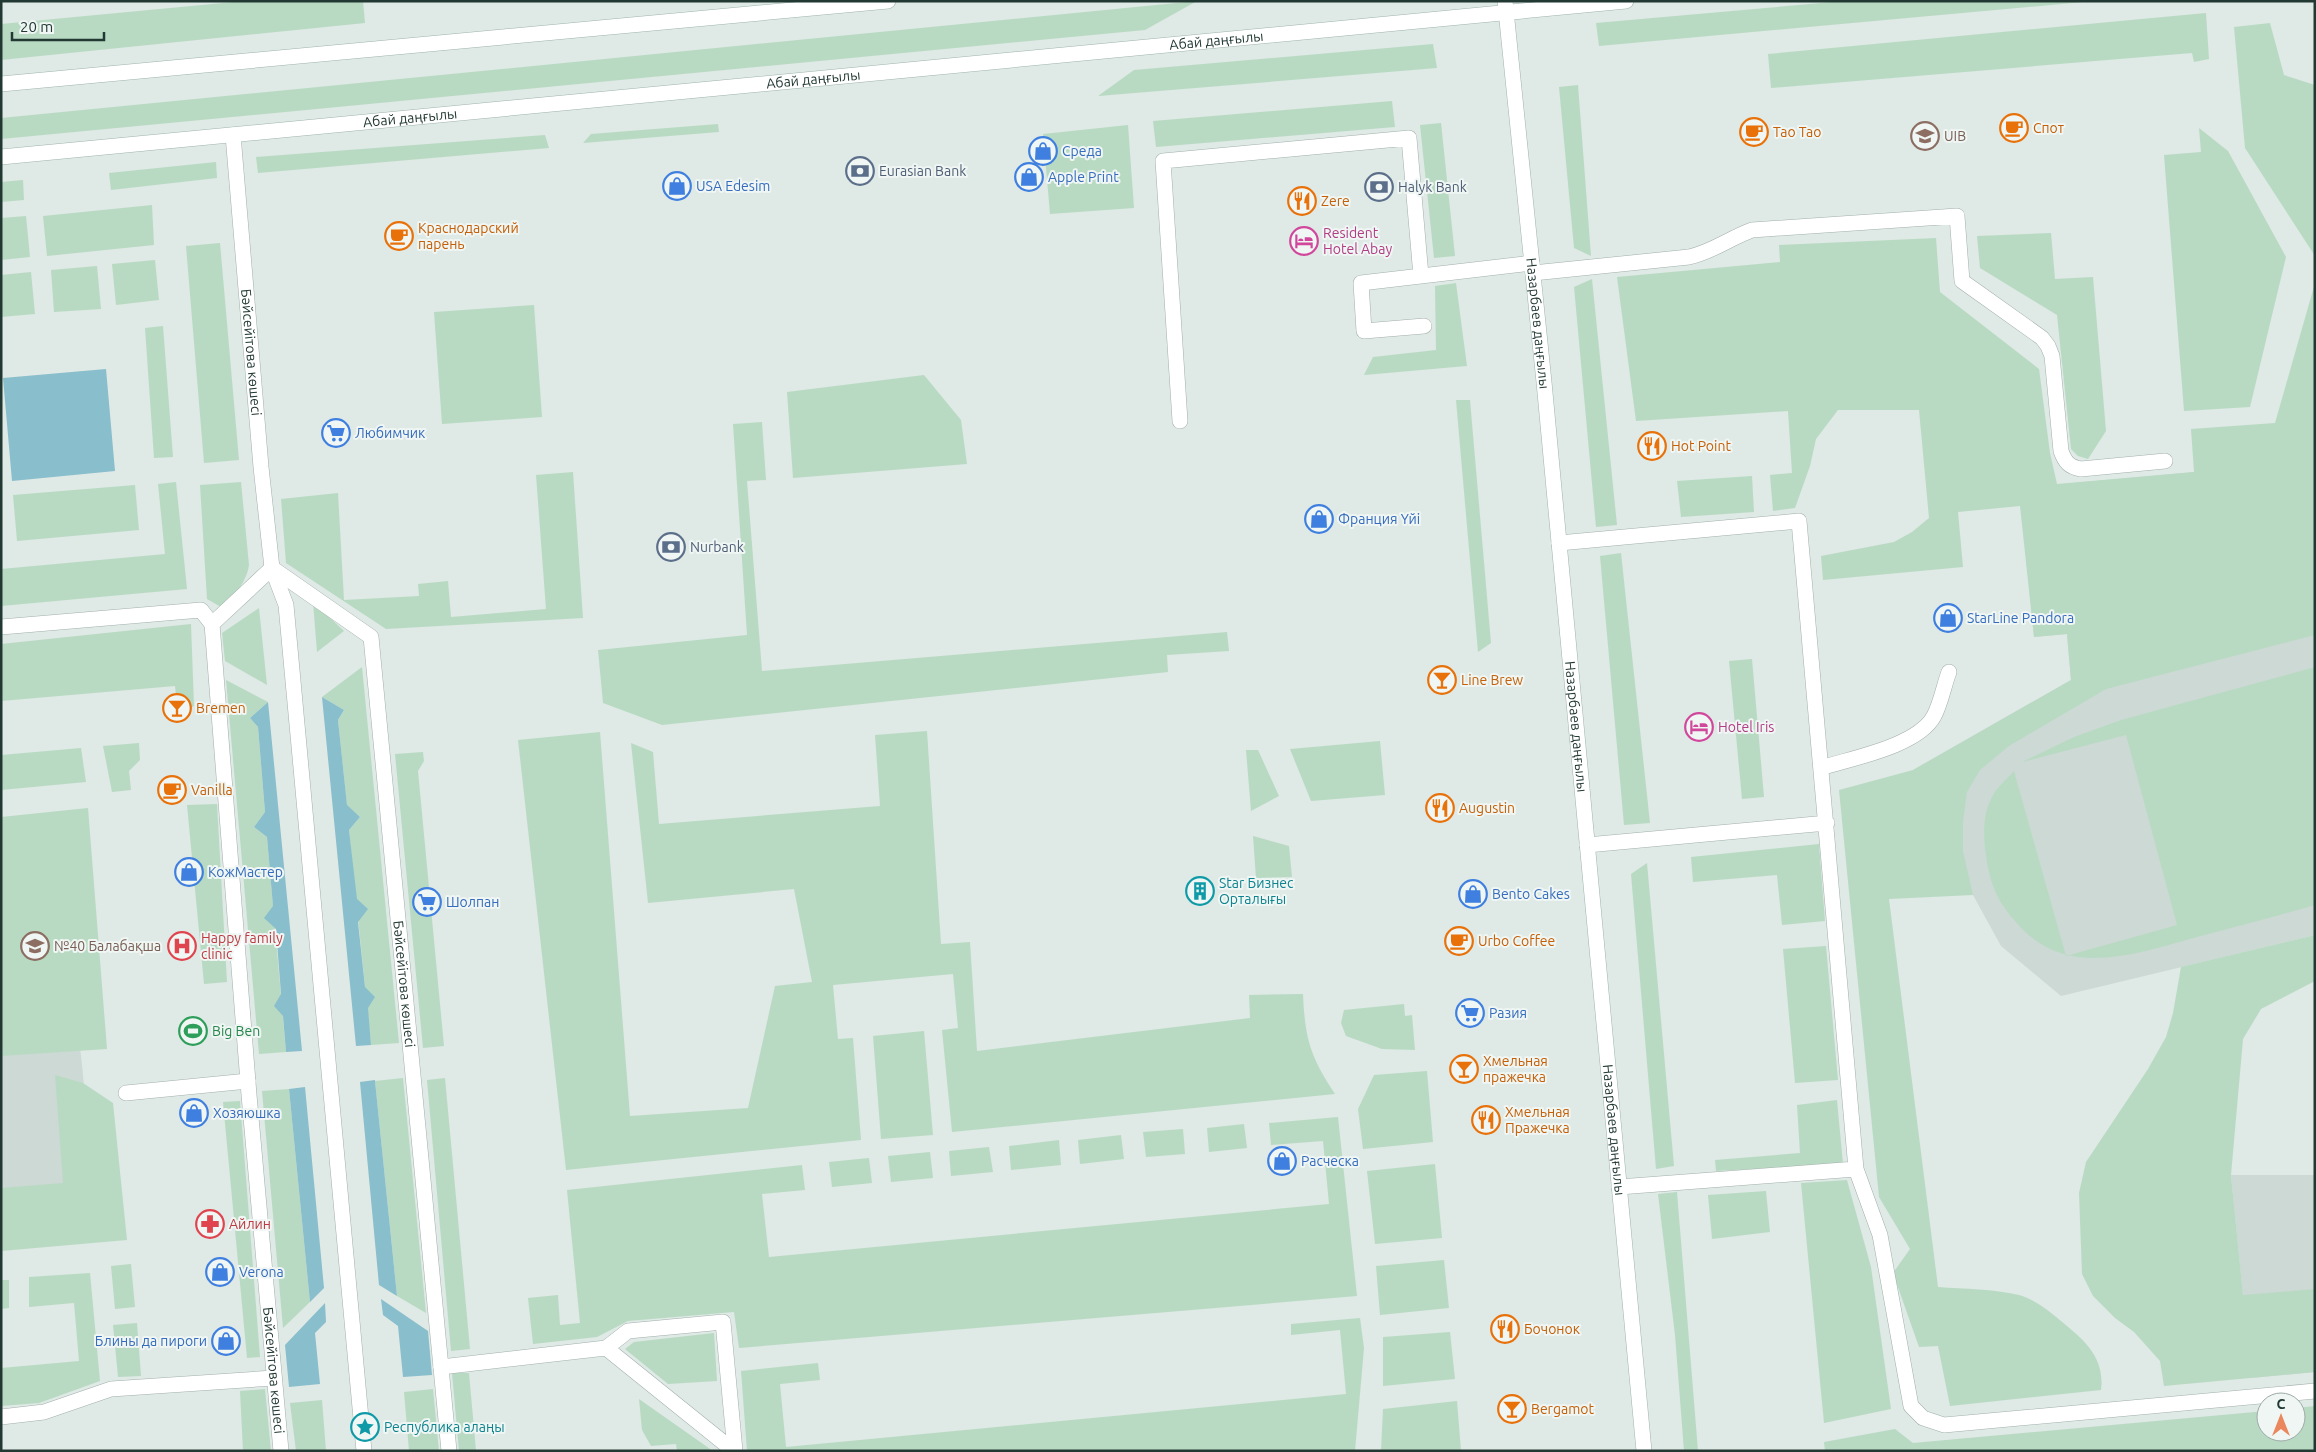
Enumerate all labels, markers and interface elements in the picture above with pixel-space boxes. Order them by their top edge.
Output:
scale bar [12,10,105,42]
text: 20 m [20,18,53,35]
street label: Абай даңғылы [1169,28,1264,53]
street label: Абай даңғылы [765,67,861,92]
street label: Абай даңғылы [362,105,458,130]
cafe icon: Спот [1999,113,2029,143]
cafe icon: Tao Tao [1739,117,1769,147]
place label: Спот [2033,120,2064,136]
school or university icon: UIB [1910,121,1940,151]
place label: Tao Tao [1773,124,1821,140]
place label: UIB [1944,128,1966,144]
shop icon: Среда [1028,136,1058,166]
place label: Среда [1062,143,1102,159]
bank icon: Eurasian Bank [845,156,875,186]
shop icon: Apple Print [1014,162,1044,192]
place label: Eurasian Bank [879,163,966,179]
place label: Apple Print [1048,169,1119,185]
shop icon: USA Edesim [662,171,692,201]
bank icon: Halyk Bank [1364,172,1394,202]
place label: USA Edesim [696,178,770,194]
place label: Halyk Bank [1398,179,1467,195]
restaurant icon: Zere [1287,186,1317,216]
place label: Zere [1321,193,1350,209]
place label: Краснодарский парень [418,220,519,252]
cafe icon: Краснодарский парень [384,221,414,251]
place label: Resident Hotel Abay [1323,225,1392,257]
hotel icon: Resident Hotel Abay [1289,226,1319,256]
street label: Назарбаев даңғылы [1523,257,1553,390]
street label: Бәйсейітова көшесі [238,288,265,416]
supermarket icon: Любимчик [321,418,351,448]
place label: Любимчик [355,425,425,441]
restaurant icon: Hot Point [1637,431,1667,461]
place label: Hot Point [1671,438,1731,454]
shop icon: Франция Үйі [1304,504,1334,534]
place label: Франция Үйі [1338,511,1420,527]
bank icon: Nurbank [656,532,686,562]
place label: Nurbank [690,539,744,555]
shop icon: StarLine Pandora [1933,603,1963,633]
place label: StarLine Pandora [1967,610,2074,626]
street label: Назарбаев даңғылы [1562,660,1590,793]
bar icon: Line Brew [1427,665,1457,695]
place label: Line Brew [1461,672,1523,688]
bar icon: Bremen [162,693,192,723]
place label: Bremen [196,700,246,716]
hotel icon: Hotel Iris [1684,712,1714,742]
place label: Hotel Iris [1718,719,1774,735]
cafe icon: Vanilla [157,775,187,805]
place label: Vanilla [191,782,233,798]
restaurant icon: Augustin [1425,793,1455,823]
place label: Augustin [1459,800,1515,816]
shop icon: КожМастер [174,857,204,887]
place label: КожМастер [208,864,283,880]
place label: Star Бизнес Орталығы [1219,875,1294,907]
building icon: Star Бизнес Орталығы [1185,876,1215,906]
shop icon: Bento Cakes [1458,879,1488,909]
place label: Bento Cakes [1492,886,1570,902]
supermarket icon: Шолпан [412,887,442,917]
place label: Шолпан [446,894,499,910]
street label: Бәйсейітова көшесі [390,920,418,1048]
cafe icon: Urbo Coffee [1444,926,1474,956]
place label: Happy family clinic [201,930,283,962]
school or university icon: №40 Балабақша [20,931,50,961]
hospital icon: Happy family clinic [167,931,197,961]
place label: Urbo Coffee [1478,933,1555,949]
place label: №40 Балабақша [54,938,161,954]
supermarket icon: Разия [1455,998,1485,1028]
place label: Разия [1489,1005,1527,1021]
sports icon: Big Ben [178,1016,208,1046]
place label: Big Ben [212,1023,260,1039]
place label: Хмельная пражечка [1483,1053,1548,1085]
bar icon: Хмельная пражечка [1449,1054,1479,1084]
street label: Назарбаев даңғылы [1600,1063,1628,1196]
shop icon: Хозяюшка [179,1098,209,1128]
place label: Хмельная Пражечка [1505,1104,1570,1136]
place label: Хозяюшка [213,1105,281,1121]
restaurant icon: Хмельная Пражечка [1471,1105,1501,1135]
shop icon: Расческа [1267,1146,1297,1176]
place label: Расческа [1301,1153,1359,1169]
pharmacy icon: Айлин [195,1209,225,1239]
place label: Айлин [229,1216,271,1232]
shop icon: Verona [205,1257,235,1287]
place label: Verona [239,1264,284,1280]
street label: Бәйсейітова көшесі [260,1306,287,1434]
restaurant icon: Бочонок [1490,1314,1520,1344]
place label: Бочонок [1524,1321,1580,1337]
shop icon: Блины да пироги [211,1326,241,1356]
place label: Блины да пироги [95,1333,207,1349]
north arrow [2256,1392,2306,1442]
bar icon: Bergamot [1497,1394,1527,1424]
text: С [2277,1396,2286,1412]
place label: Bergamot [1531,1401,1594,1417]
place icon: Республика алаңы [350,1412,380,1442]
place label: Республика алаңы [384,1419,505,1435]

